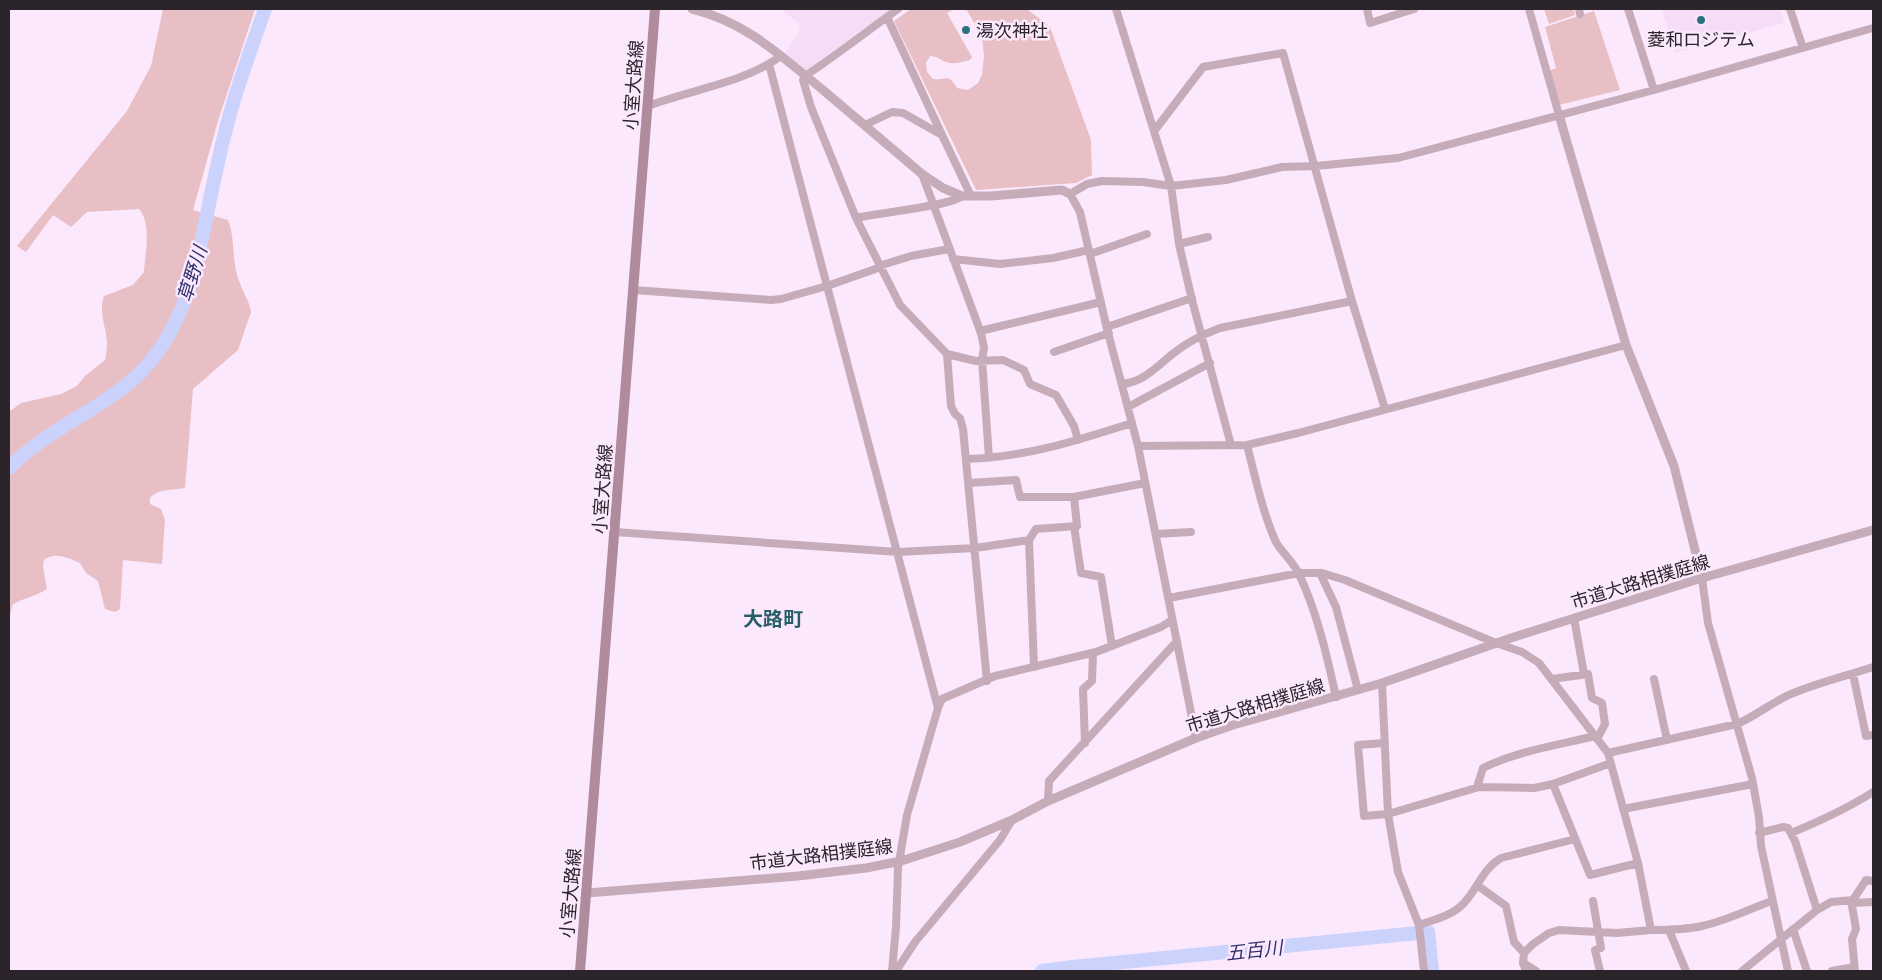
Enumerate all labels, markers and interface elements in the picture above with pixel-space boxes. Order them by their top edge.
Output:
marker: 菱和ロジテム [1695,14,1707,26]
place label: 湯次神社 [976,18,1048,42]
marker: 湯次神社 [960,24,972,36]
place label: 菱和ロジテム [1647,27,1755,51]
street label: 小室大路線 [618,39,648,131]
water label: 草野川 [171,241,213,305]
street label: 小室大路線 [587,443,617,535]
street label: 市道大路相撲庭線 [1568,548,1712,614]
district label: 大路町 [743,605,803,632]
street label: 市道大路相撲庭線 [1183,672,1327,738]
street label: 市道大路相撲庭線 [748,833,894,875]
street label: 小室大路線 [554,847,586,939]
water label: 五百川 [1224,934,1286,966]

